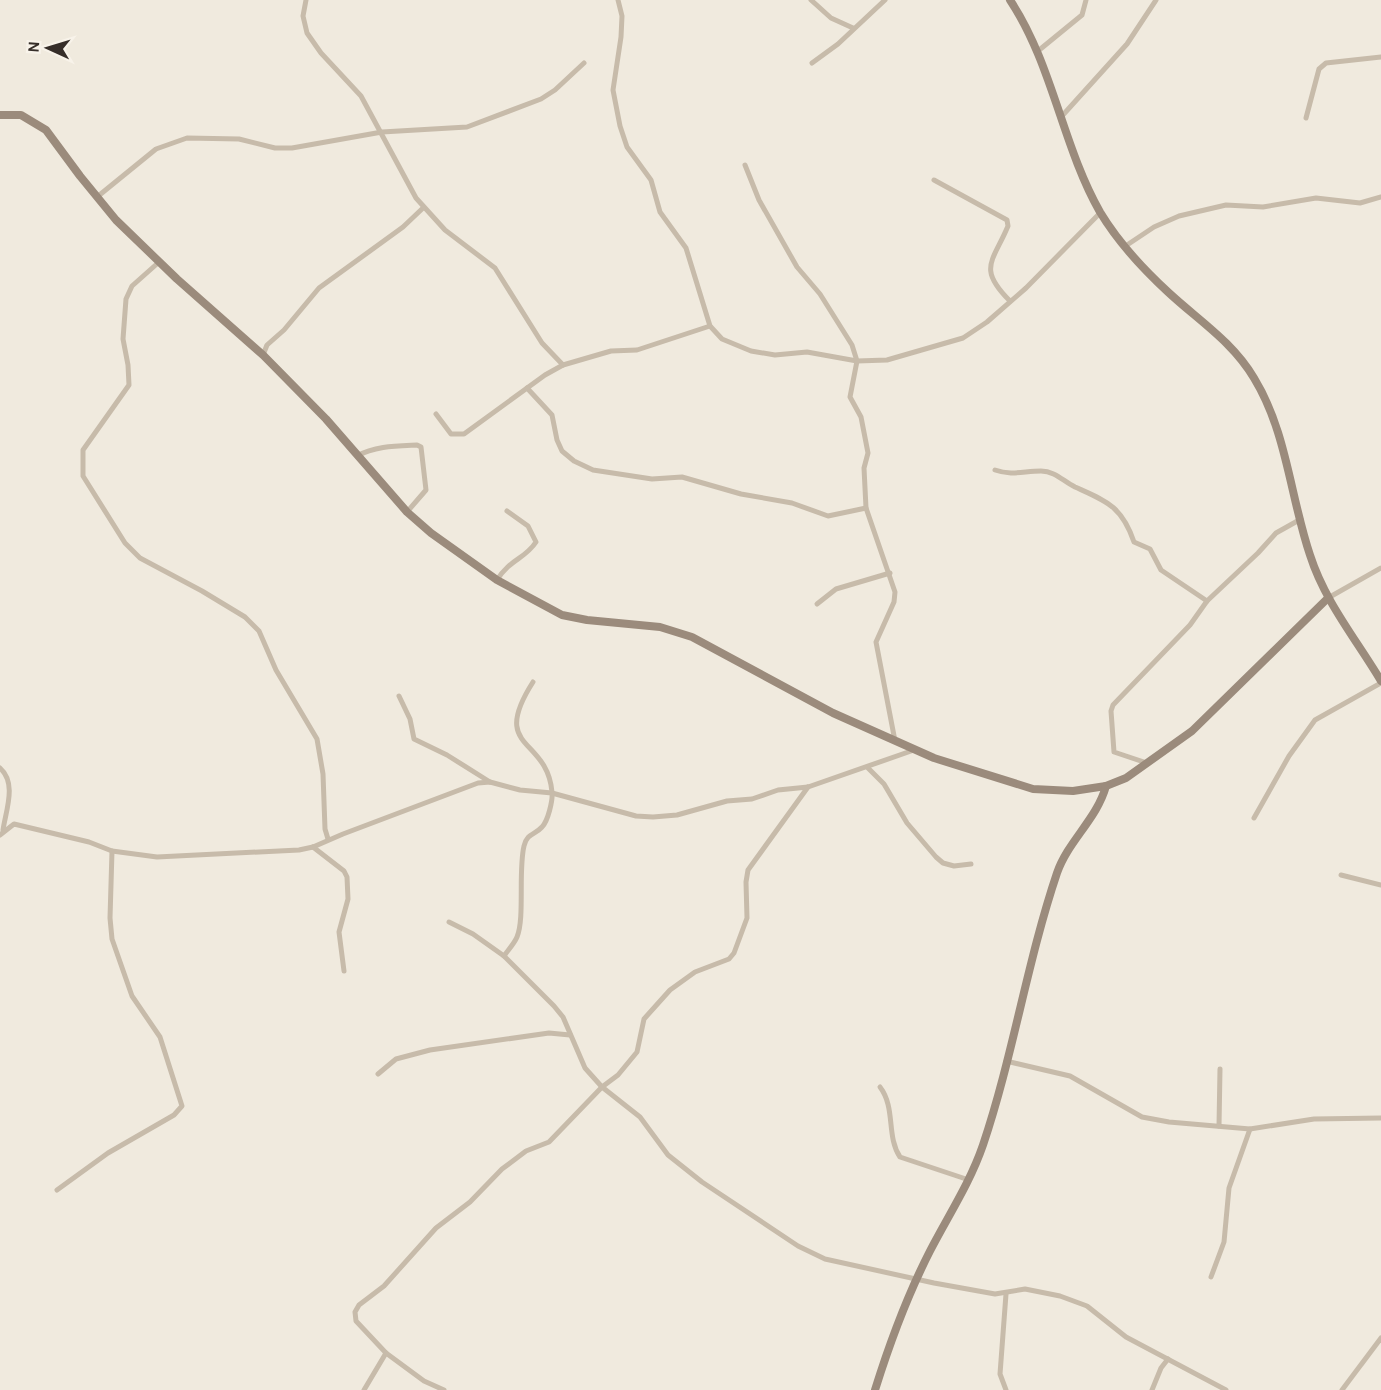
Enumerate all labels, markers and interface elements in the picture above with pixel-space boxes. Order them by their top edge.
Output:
north arrow [18,18,78,78]
text: N [24,41,43,53]

